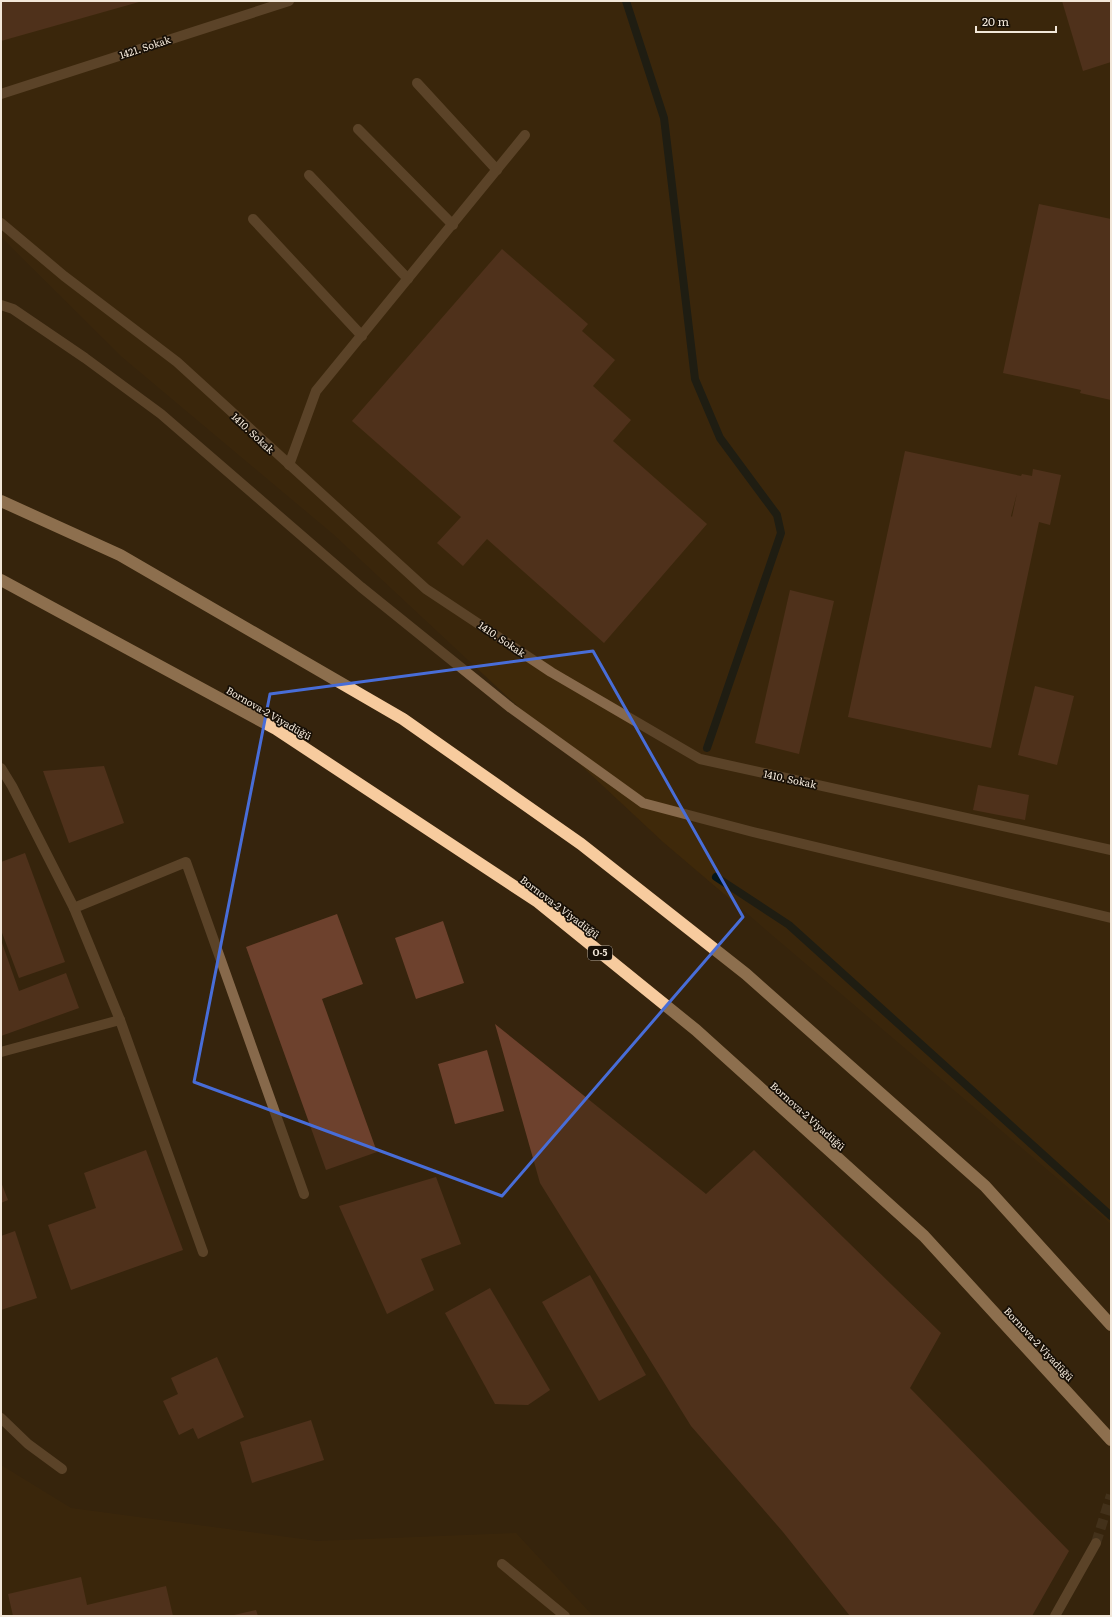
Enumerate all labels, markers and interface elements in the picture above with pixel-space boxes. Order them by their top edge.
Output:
scale bar [976,8,1056,34]
text: 20 m [982,12,1009,30]
street label: 1421. Sokak [117,31,173,62]
street label: 1410. Sokak [229,409,279,457]
street label: 1410. Sokak [476,617,529,660]
street label: Bornova-2 Viyadüğü [224,682,315,743]
street label: 1410. Sokak [762,766,819,792]
street label: Bornova-2 Viyadüğü [517,872,604,942]
road number: O-5 [588,946,612,960]
street label: Bornova-2 Viyadüğü [768,1078,850,1154]
street label: Bornova-2 Viyadüğü [1001,1303,1078,1384]

